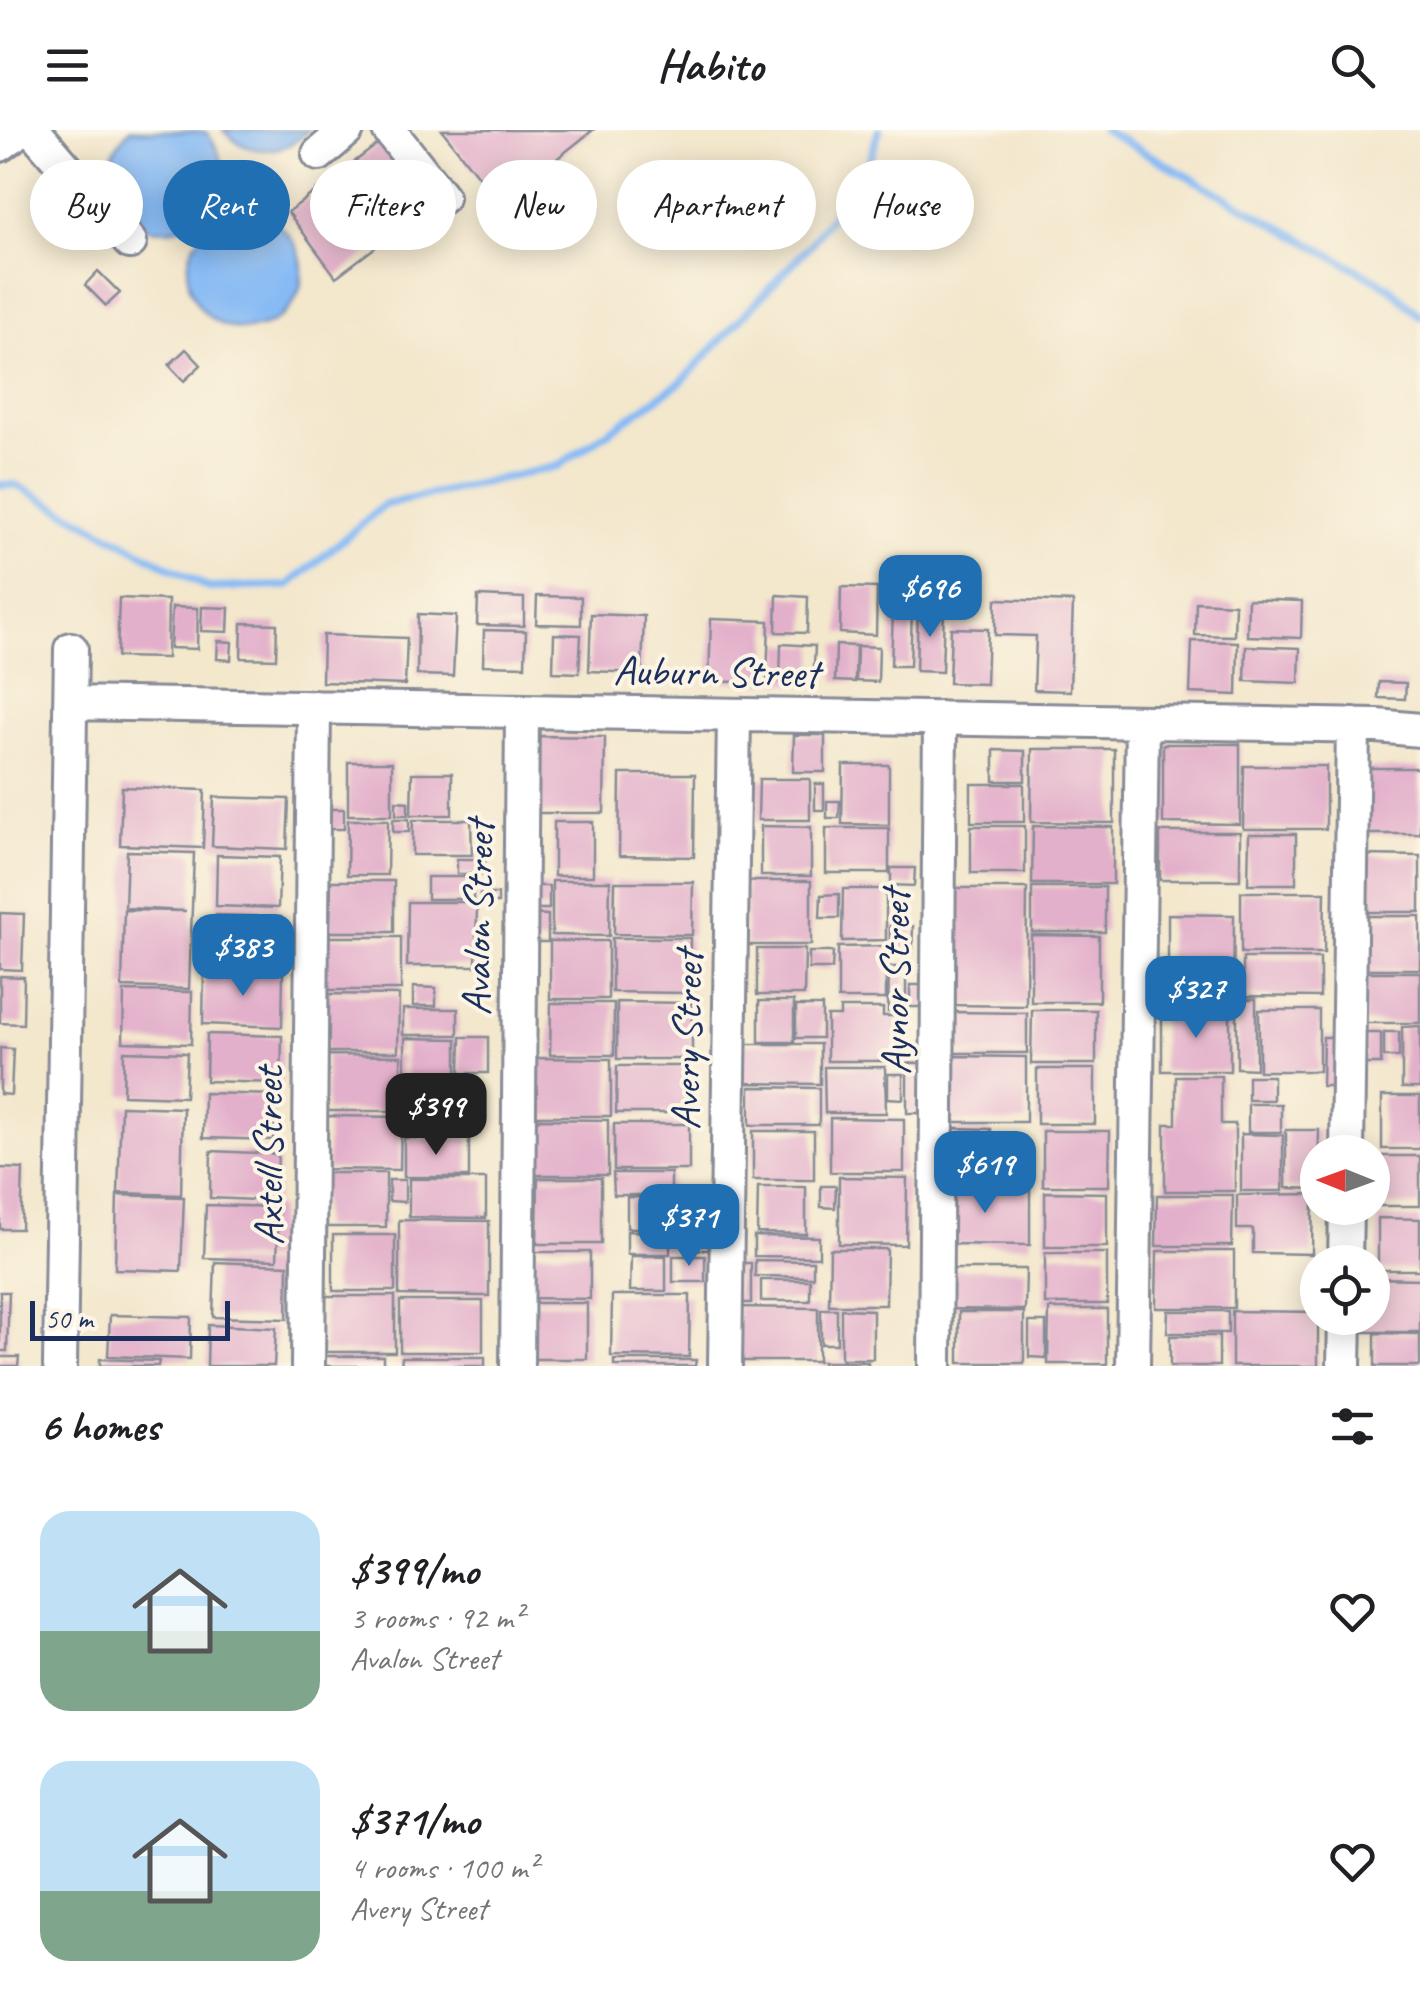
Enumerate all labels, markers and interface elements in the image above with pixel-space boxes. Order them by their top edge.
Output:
text: Habito [657,37,763,94]
icon: menu [40,38,95,93]
icon: search [1325,38,1380,93]
chip: Buy [30,160,143,250]
chip: Rent [163,160,290,250]
chip: Filters [310,160,456,250]
chip: New [476,160,597,250]
chip: Apartment [617,160,816,250]
chip: House [836,160,974,250]
pin: $696 [871,555,989,640]
text: $696 [901,567,959,608]
street label: Auburn Street [613,644,824,700]
street label: Avalon Street [450,815,506,1016]
street label: Aynor Street [869,884,922,1075]
pin: $383 [184,914,302,999]
text: $383 [214,926,272,967]
street label: Avery Street [659,945,715,1130]
pin: $327 [1137,956,1255,1041]
text: $327 [1167,968,1225,1009]
street label: Axtell Street [242,1063,295,1245]
pin: $399 [377,1073,495,1158]
text: $399 [408,1085,464,1126]
pin: $619 [926,1131,1044,1216]
north arrow [1300,1135,1390,1225]
map controls [1300,1135,1390,1335]
text: $619 [956,1143,1014,1184]
pin: $371 [630,1184,748,1269]
text: $371 [660,1196,718,1237]
button: locate [1300,1245,1390,1335]
scale bar [30,1296,230,1340]
text: 50 m [45,1301,93,1336]
icon: filters [1325,1399,1380,1454]
text: 6 homes [40,1400,159,1453]
text: $399/mo [350,1544,478,1597]
icon: home [120,1551,240,1671]
icon: heart [1325,1584,1380,1639]
text: 3 rooms · 92 m² [350,1597,523,1638]
text: Avalon Street [350,1638,499,1679]
text: $371/mo [350,1794,479,1847]
icon: home [120,1801,240,1921]
icon: heart [1325,1834,1380,1889]
text: 4 rooms · 100 m² [350,1847,537,1888]
text: Avery Street [350,1888,487,1929]

